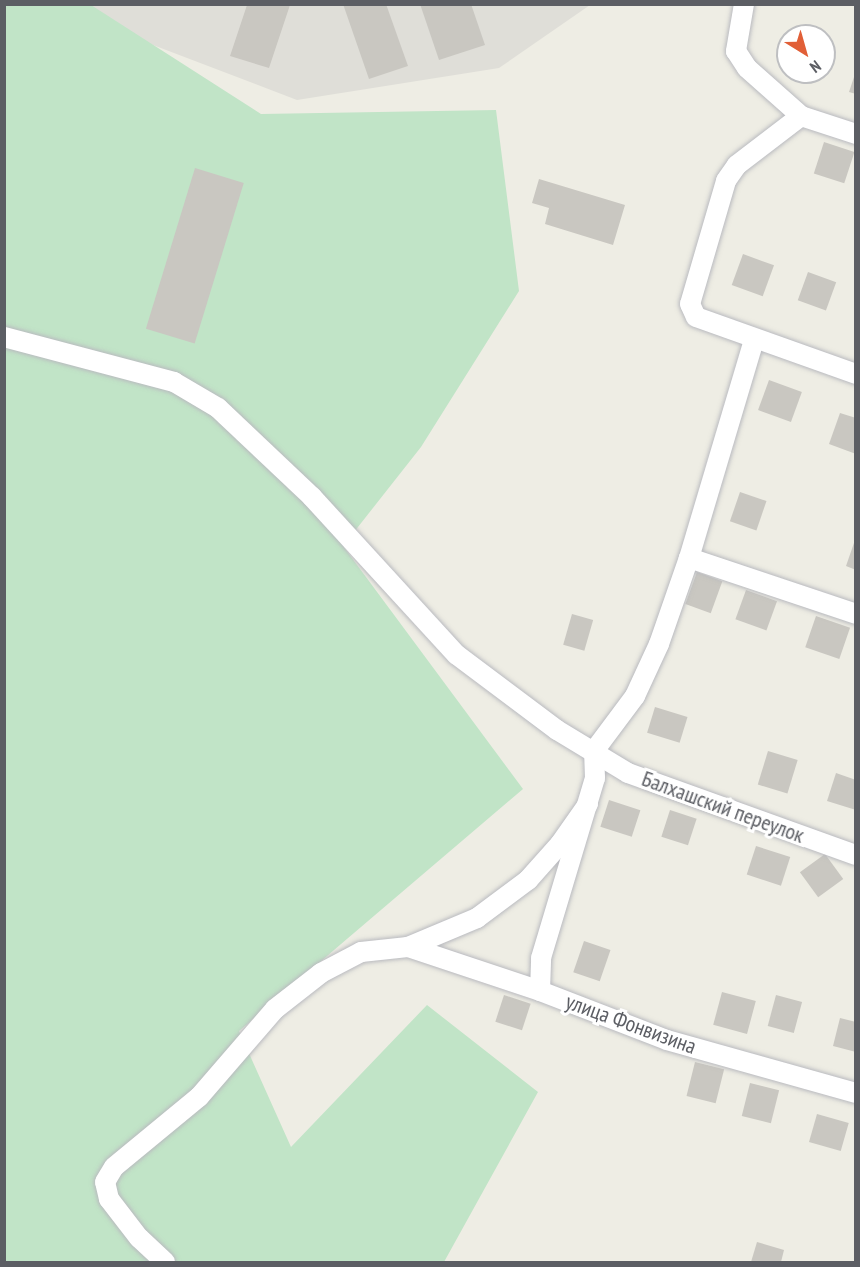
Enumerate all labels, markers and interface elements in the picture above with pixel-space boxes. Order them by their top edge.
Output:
north arrow [776,24,836,84]
text: N [806,56,825,77]
street label: Балхашский переулок [638,765,808,849]
street label: улица Фонвизина [562,988,700,1060]

